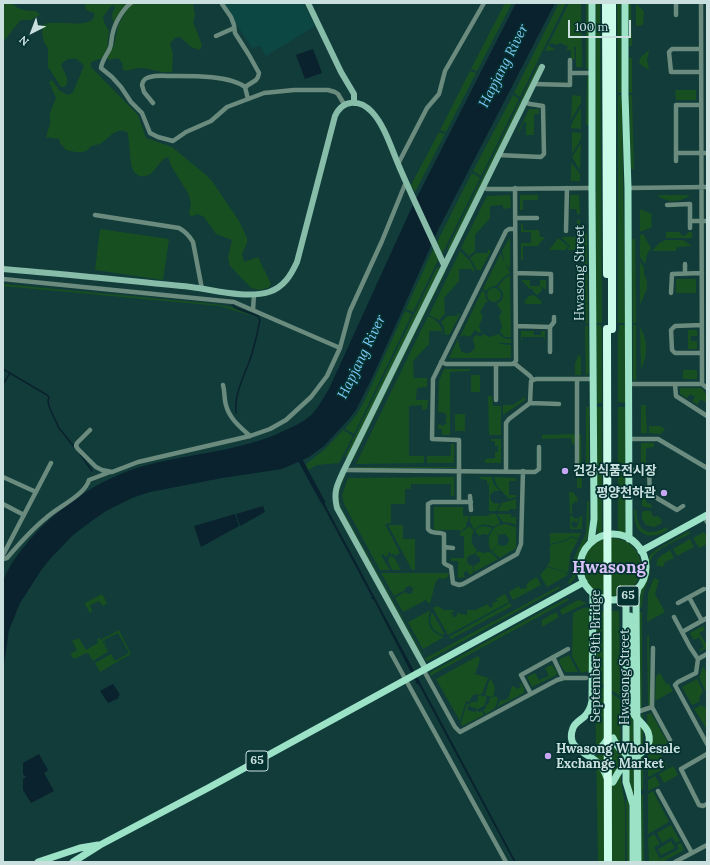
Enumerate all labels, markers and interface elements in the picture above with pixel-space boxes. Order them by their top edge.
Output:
north arrow [12,12,52,52]
scale bar [570,12,633,38]
text: 100 m [575,19,608,34]
water label: Hapjang River [476,22,532,110]
text: N [16,33,32,49]
street label: Hwasong Street [572,225,588,321]
water label: Hapjang River [334,312,390,402]
place label: 건강식품전시장 [573,463,657,479]
marker: 건강식품전시장 [560,466,570,476]
place label: 평양천하관 [596,485,656,501]
marker: 평양천하관 [659,488,669,498]
district label: Hwasong [572,558,646,578]
road number: 65 [617,586,639,606]
street label: September 9th Bridge [588,590,604,722]
street label: Hwasong Street [617,629,633,725]
place label: Hwasong Wholesale Exchange Market [556,741,680,772]
road number: 65 [246,751,268,771]
marker: Hwasong Wholesale Exchange Market [543,751,553,761]

